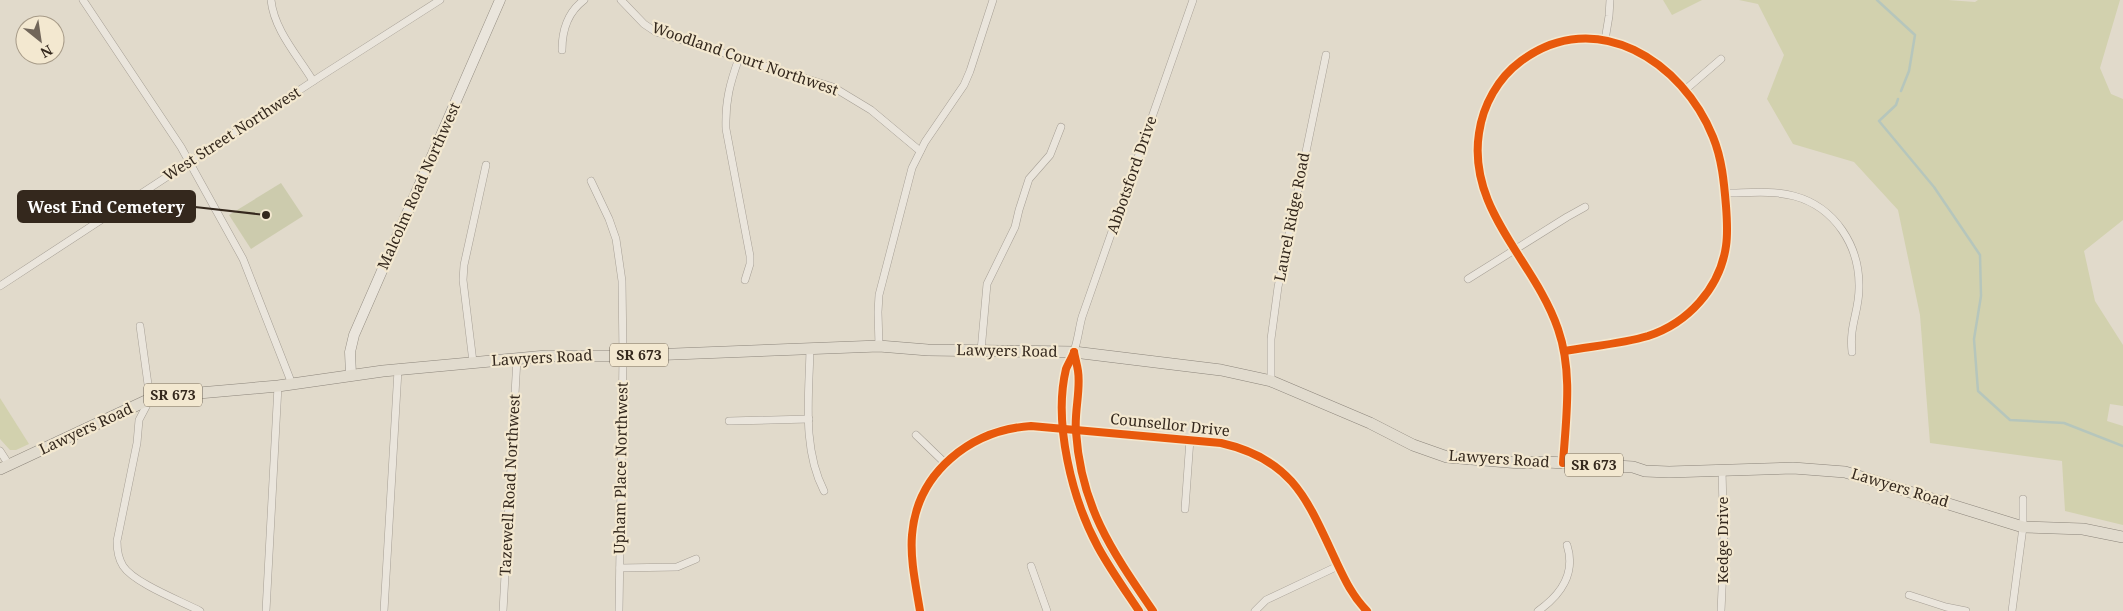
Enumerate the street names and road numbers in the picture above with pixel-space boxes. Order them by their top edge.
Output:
street label: Woodland Court Northwest [649,17,841,99]
street label: West Street Northwest [159,81,304,185]
street label: Malcolm Road Northwest [372,99,464,272]
street label: Abbotsford Drive [1101,113,1161,236]
street label: Laurel Ridge Road [1269,151,1313,283]
street label: Lawyers Road [956,339,1058,361]
street label: Lawyers Road [491,344,593,370]
road number: SR 673 [610,344,668,366]
street label: Upham Place Northwest [608,382,632,554]
road number: SR 673 [144,384,202,406]
street label: Tazewell Road Northwest [494,394,524,576]
street label: Lawyers Road [36,398,136,459]
street label: Counsellor Drive [1109,408,1231,440]
street label: Lawyers Road [1448,445,1550,472]
road number: SR 673 [1565,454,1623,476]
street label: Lawyers Road [1849,463,1952,511]
street label: Kedge Drive [1712,497,1732,583]

